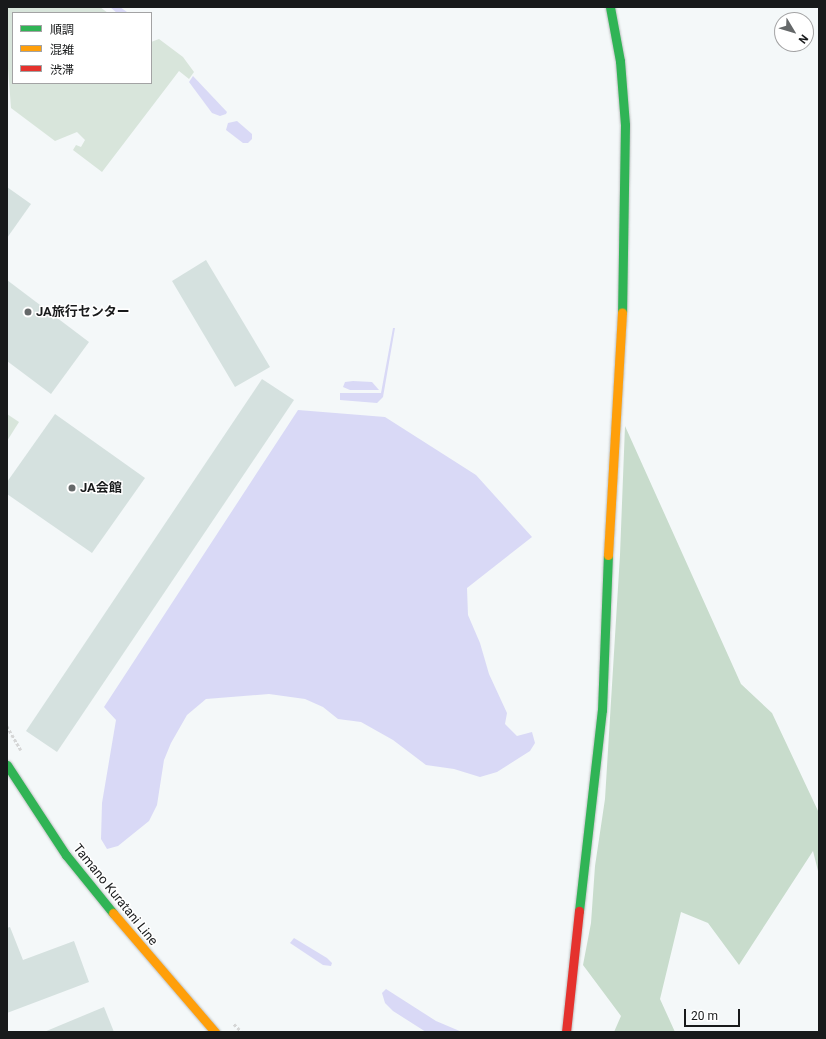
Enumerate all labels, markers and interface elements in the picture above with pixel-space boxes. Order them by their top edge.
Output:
legend [12,12,152,84]
north arrow [774,12,814,52]
text: 順調 [50,23,74,37]
text: N [796,32,811,46]
text: 混雑 [50,43,74,57]
text: 渋滞 [50,63,74,77]
place label: JA旅行センター [36,304,130,320]
marker: JA旅行センター [23,307,33,317]
place label: JA会館 [80,480,122,496]
marker: JA会館 [67,483,77,493]
street label: Tamano Kuratani Line [69,841,161,949]
scale bar [686,1001,742,1027]
text: 20 m [691,1009,718,1023]

